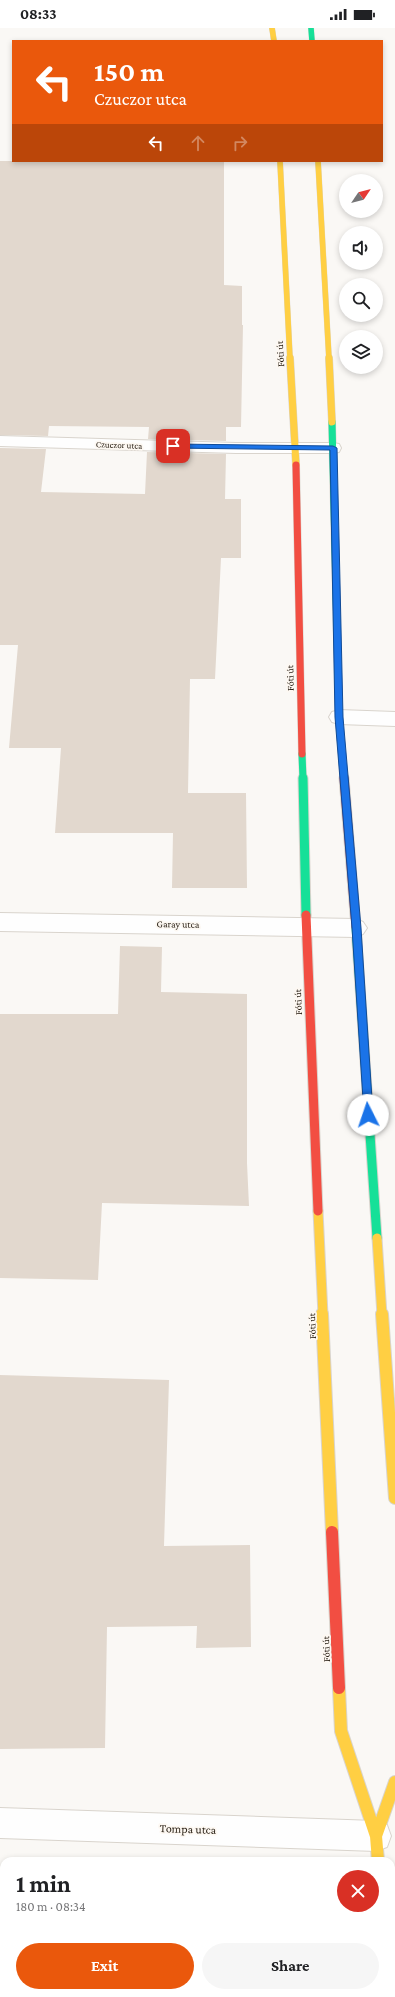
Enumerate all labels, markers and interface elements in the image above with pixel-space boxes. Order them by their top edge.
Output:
text: 08:33 [20,6,57,22]
icon: left [28,56,80,108]
text: 150 m [94,56,164,87]
text: Czuczor utca [94,89,187,109]
icon: left [145,132,167,154]
icon: ahead [187,132,209,154]
icon: right [229,132,251,154]
north arrow [339,174,383,218]
map controls [339,174,383,374]
button: sound [339,226,383,270]
button: search [339,278,383,322]
button: layers [339,330,383,374]
street label: Fóti út [274,340,286,367]
pin [156,429,190,463]
icon: arrive [162,435,184,457]
street label: Czuczor utca [96,439,142,451]
street label: Fóti út [284,664,296,691]
street label: Garay utca [157,918,200,930]
street label: Fóti út [292,988,304,1015]
position arrow [347,1094,389,1136]
street label: Fóti út [306,1312,318,1339]
street label: Fóti út [320,1635,332,1662]
street label: Tompa utca [159,1821,217,1837]
text: 1 min [16,1870,71,1897]
button: close [337,1870,379,1912]
text: 180 m · 08:34 [16,1899,86,1914]
button: Exit [16,1943,194,1989]
button: Share [202,1943,379,1989]

